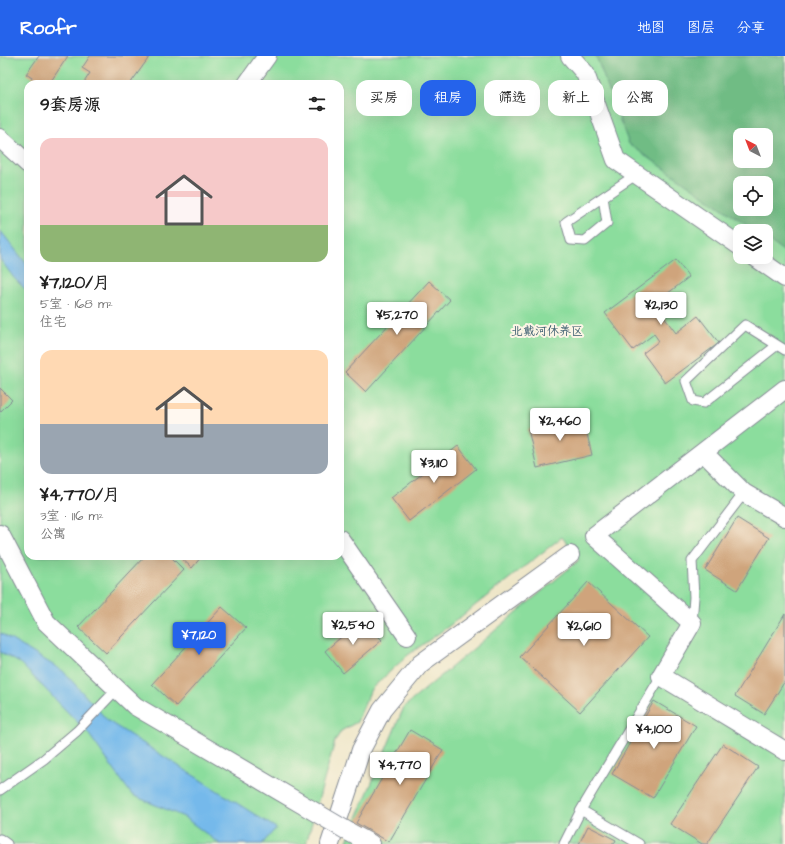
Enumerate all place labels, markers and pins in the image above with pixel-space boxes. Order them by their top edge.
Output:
pin: ¥2,130 [628,292,694,326]
pin: ¥5,270 [364,302,430,336]
pin: ¥2,460 [527,408,593,442]
pin: ¥3,110 [401,450,467,484]
pin: ¥2,540 [320,612,386,646]
pin: ¥2,610 [551,613,617,647]
pin: ¥7,120 [166,622,232,656]
pin: ¥4,100 [621,716,687,750]
pin: ¥4,770 [367,752,433,786]

